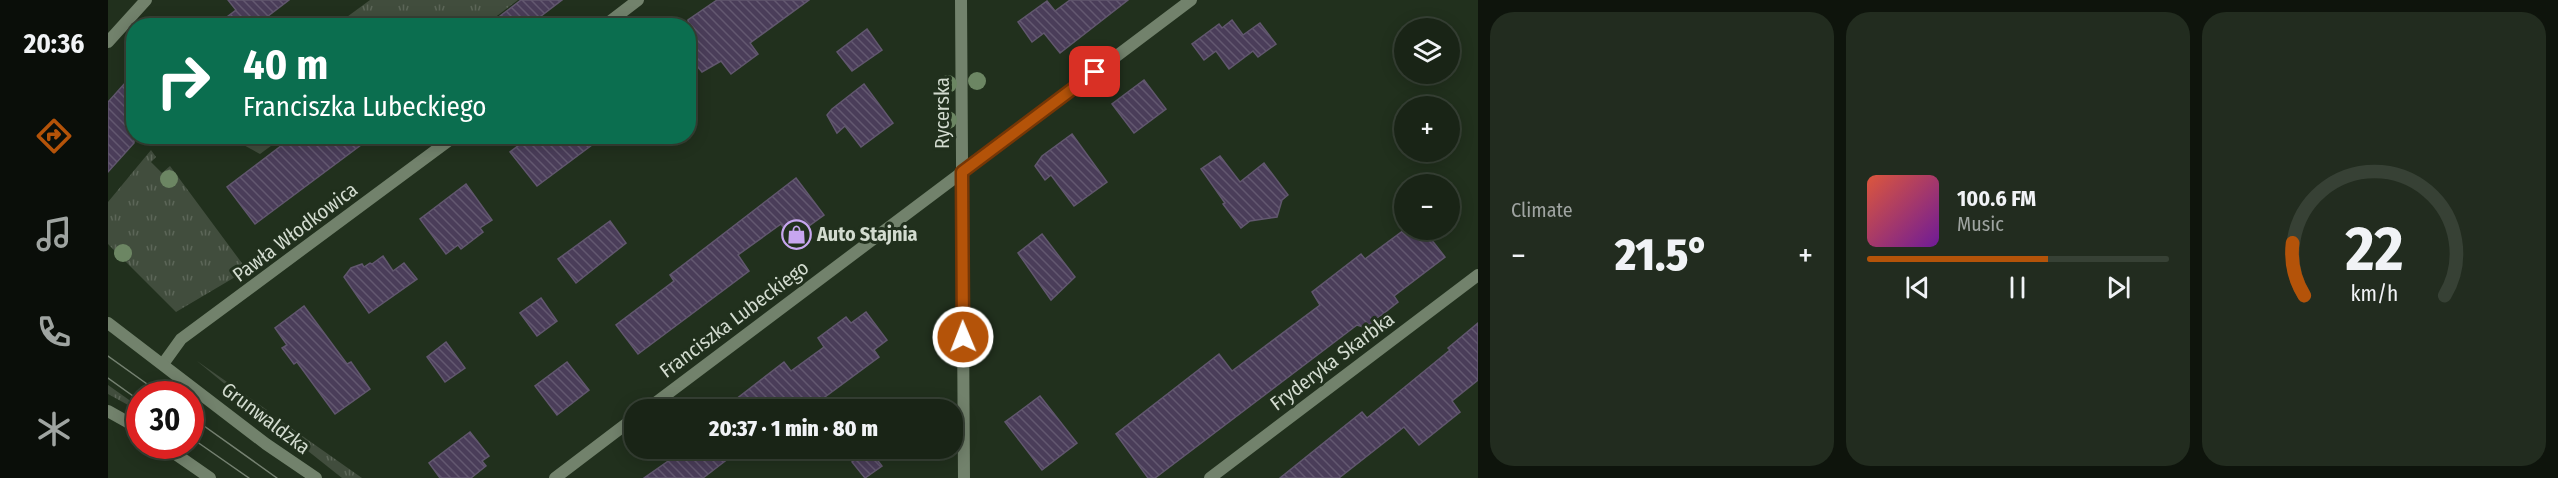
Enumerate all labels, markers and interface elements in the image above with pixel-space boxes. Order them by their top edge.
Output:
map controls [1394,18,1460,240]
button: layers [1394,18,1460,84]
text: 20:36 [24,28,84,60]
text: 40 m [243,40,328,90]
icon: right [144,42,222,120]
pin [1069,46,1120,97]
icon: arrive [1078,55,1111,88]
street label: Rycerska [930,77,954,149]
text: Franciszka Lubeckiego [243,91,486,123]
button: + [1394,96,1460,162]
icon: directions [33,115,75,157]
button: − [1394,174,1460,240]
street label: Pawła Włodkowica [228,177,362,287]
text: 100.6 FM [1957,185,2036,212]
text: Climate [1511,198,1573,222]
text: Music [1957,212,2004,236]
text: 22 [2344,212,2403,287]
icon: music [33,213,75,255]
shop icon: Auto Stajnia [780,218,812,250]
place label: Auto Stajnia [816,222,918,246]
text: 21.5° [1615,228,1709,282]
text: − [1511,236,1526,276]
text: + [1798,236,1813,276]
street label: Franciszka Lubeckiego [655,255,813,383]
icon: previous [1901,271,1934,304]
icon: pause [2001,271,2034,304]
icon: next [2102,271,2135,304]
text: km/h [2350,281,2398,307]
position arrow [931,305,995,369]
street label: Fryderyka Skarbka [1265,307,1399,415]
icon: phone [33,311,75,353]
street label: Grunwaldzka [217,377,315,459]
speed limit sign: 30 [126,381,204,459]
icon: climate [33,408,75,450]
text: 20:37 · 1 min · 80 m [709,415,878,442]

